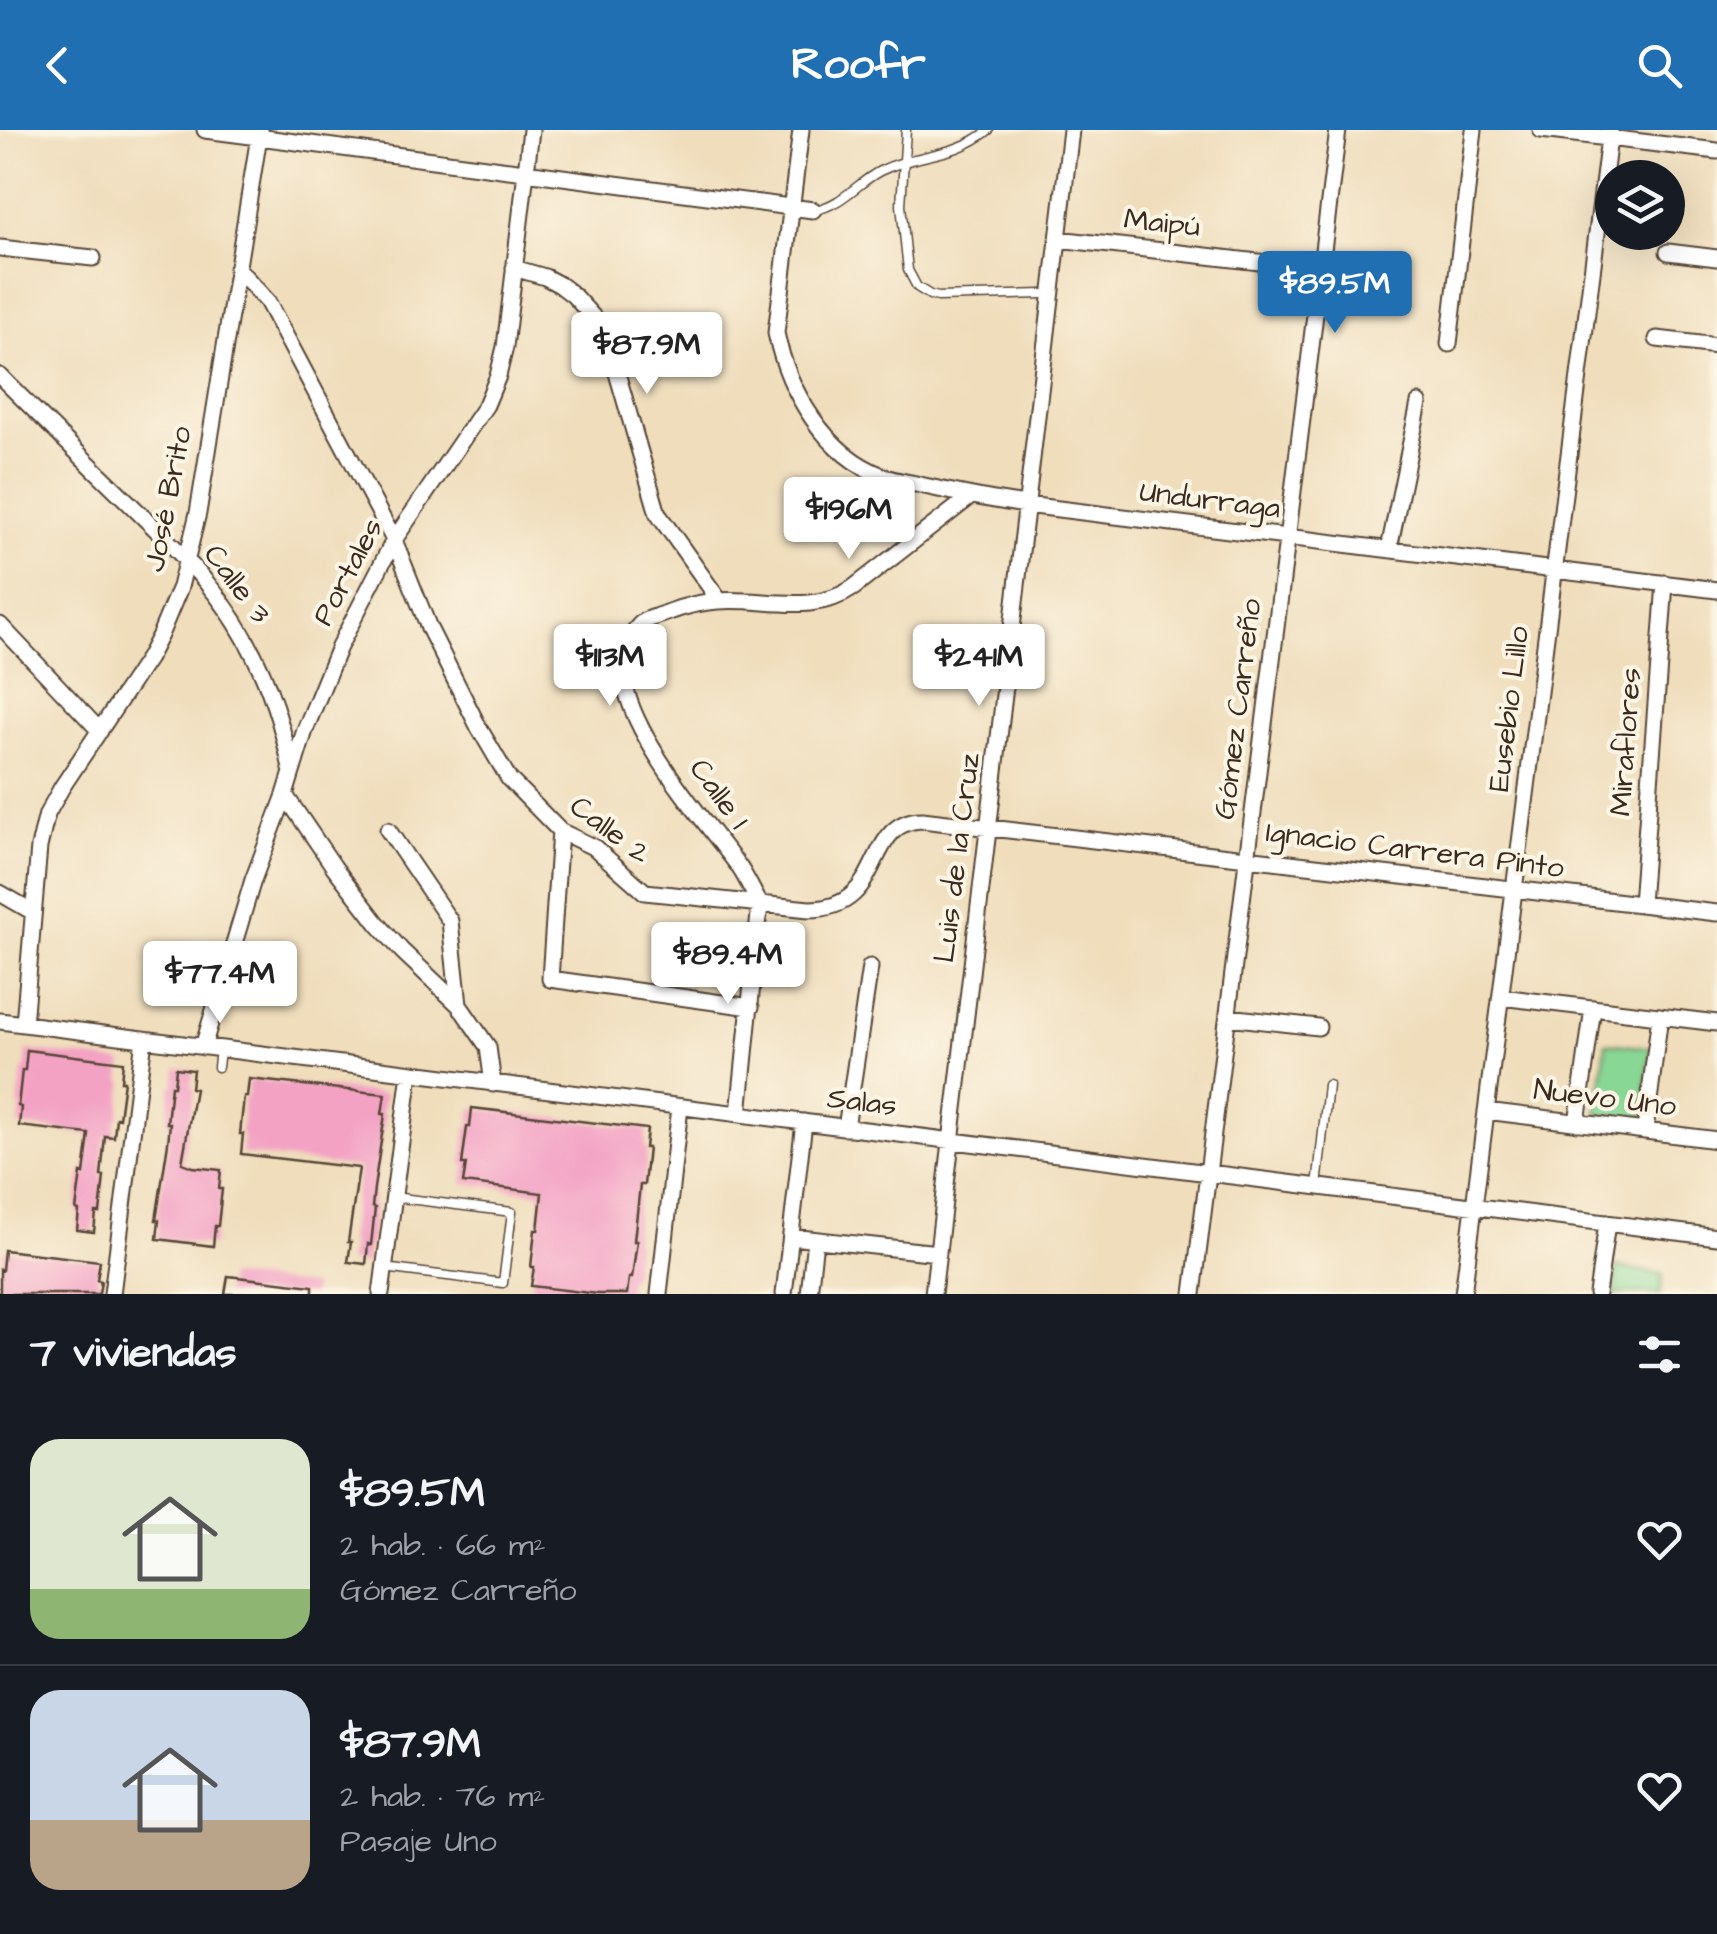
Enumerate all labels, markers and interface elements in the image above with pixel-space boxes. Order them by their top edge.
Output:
text: Roofr [791,34,926,96]
icon: back [30,38,85,93]
icon: search [1632,38,1687,93]
map controls [1595,160,1685,250]
button: layers [1595,160,1685,250]
street label: Maipú [1122,198,1202,248]
pin: $89.5M [1254,251,1416,336]
text: $89.5M [1280,261,1390,306]
pin: $87.9M [566,312,728,397]
text: $87.9M [593,322,701,367]
street label: José Brito [133,422,203,575]
street label: Undurraga [1137,471,1283,530]
pin: $196M [779,477,919,562]
text: $196M [806,487,892,532]
street label: Portales [302,511,394,633]
street label: Calle 3 [193,536,281,632]
street label: Gómez Carreño [1204,596,1272,822]
pin: $113M [540,624,680,709]
pin: $241M [909,624,1049,709]
street label: Eusebio Lillo [1478,624,1540,794]
text: $113M [576,634,644,679]
text: $241M [935,634,1023,679]
street label: Miraflores [1600,667,1652,817]
street label: Calle 1 [679,750,759,838]
street label: Luis de la Cruz [923,751,991,965]
street label: Calle 2 [561,786,659,874]
street label: Ignacio Carrera Pinto [1263,811,1567,890]
pin: $89.4M [647,922,809,1007]
text: $89.4M [673,932,783,977]
pin: $77.4M [139,941,301,1026]
text: $77.4M [165,951,275,996]
street label: Nuevo Uno [1531,1068,1679,1128]
street label: Salas [825,1077,899,1127]
text: 7 viviendas [30,1325,237,1383]
icon: filters [1632,1327,1687,1382]
text: $89.5M [340,1465,485,1523]
icon: home [110,1479,230,1599]
icon: heart [1632,1512,1687,1567]
text: 2 hab. · 66 m² [340,1523,546,1568]
text: Gómez Carreño [340,1568,577,1613]
text: $87.9M [340,1716,481,1774]
icon: home [110,1730,230,1850]
icon: heart [1632,1763,1687,1818]
text: 2 hab. · 76 m² [340,1774,545,1819]
text: Pasaje Uno [340,1819,497,1864]

